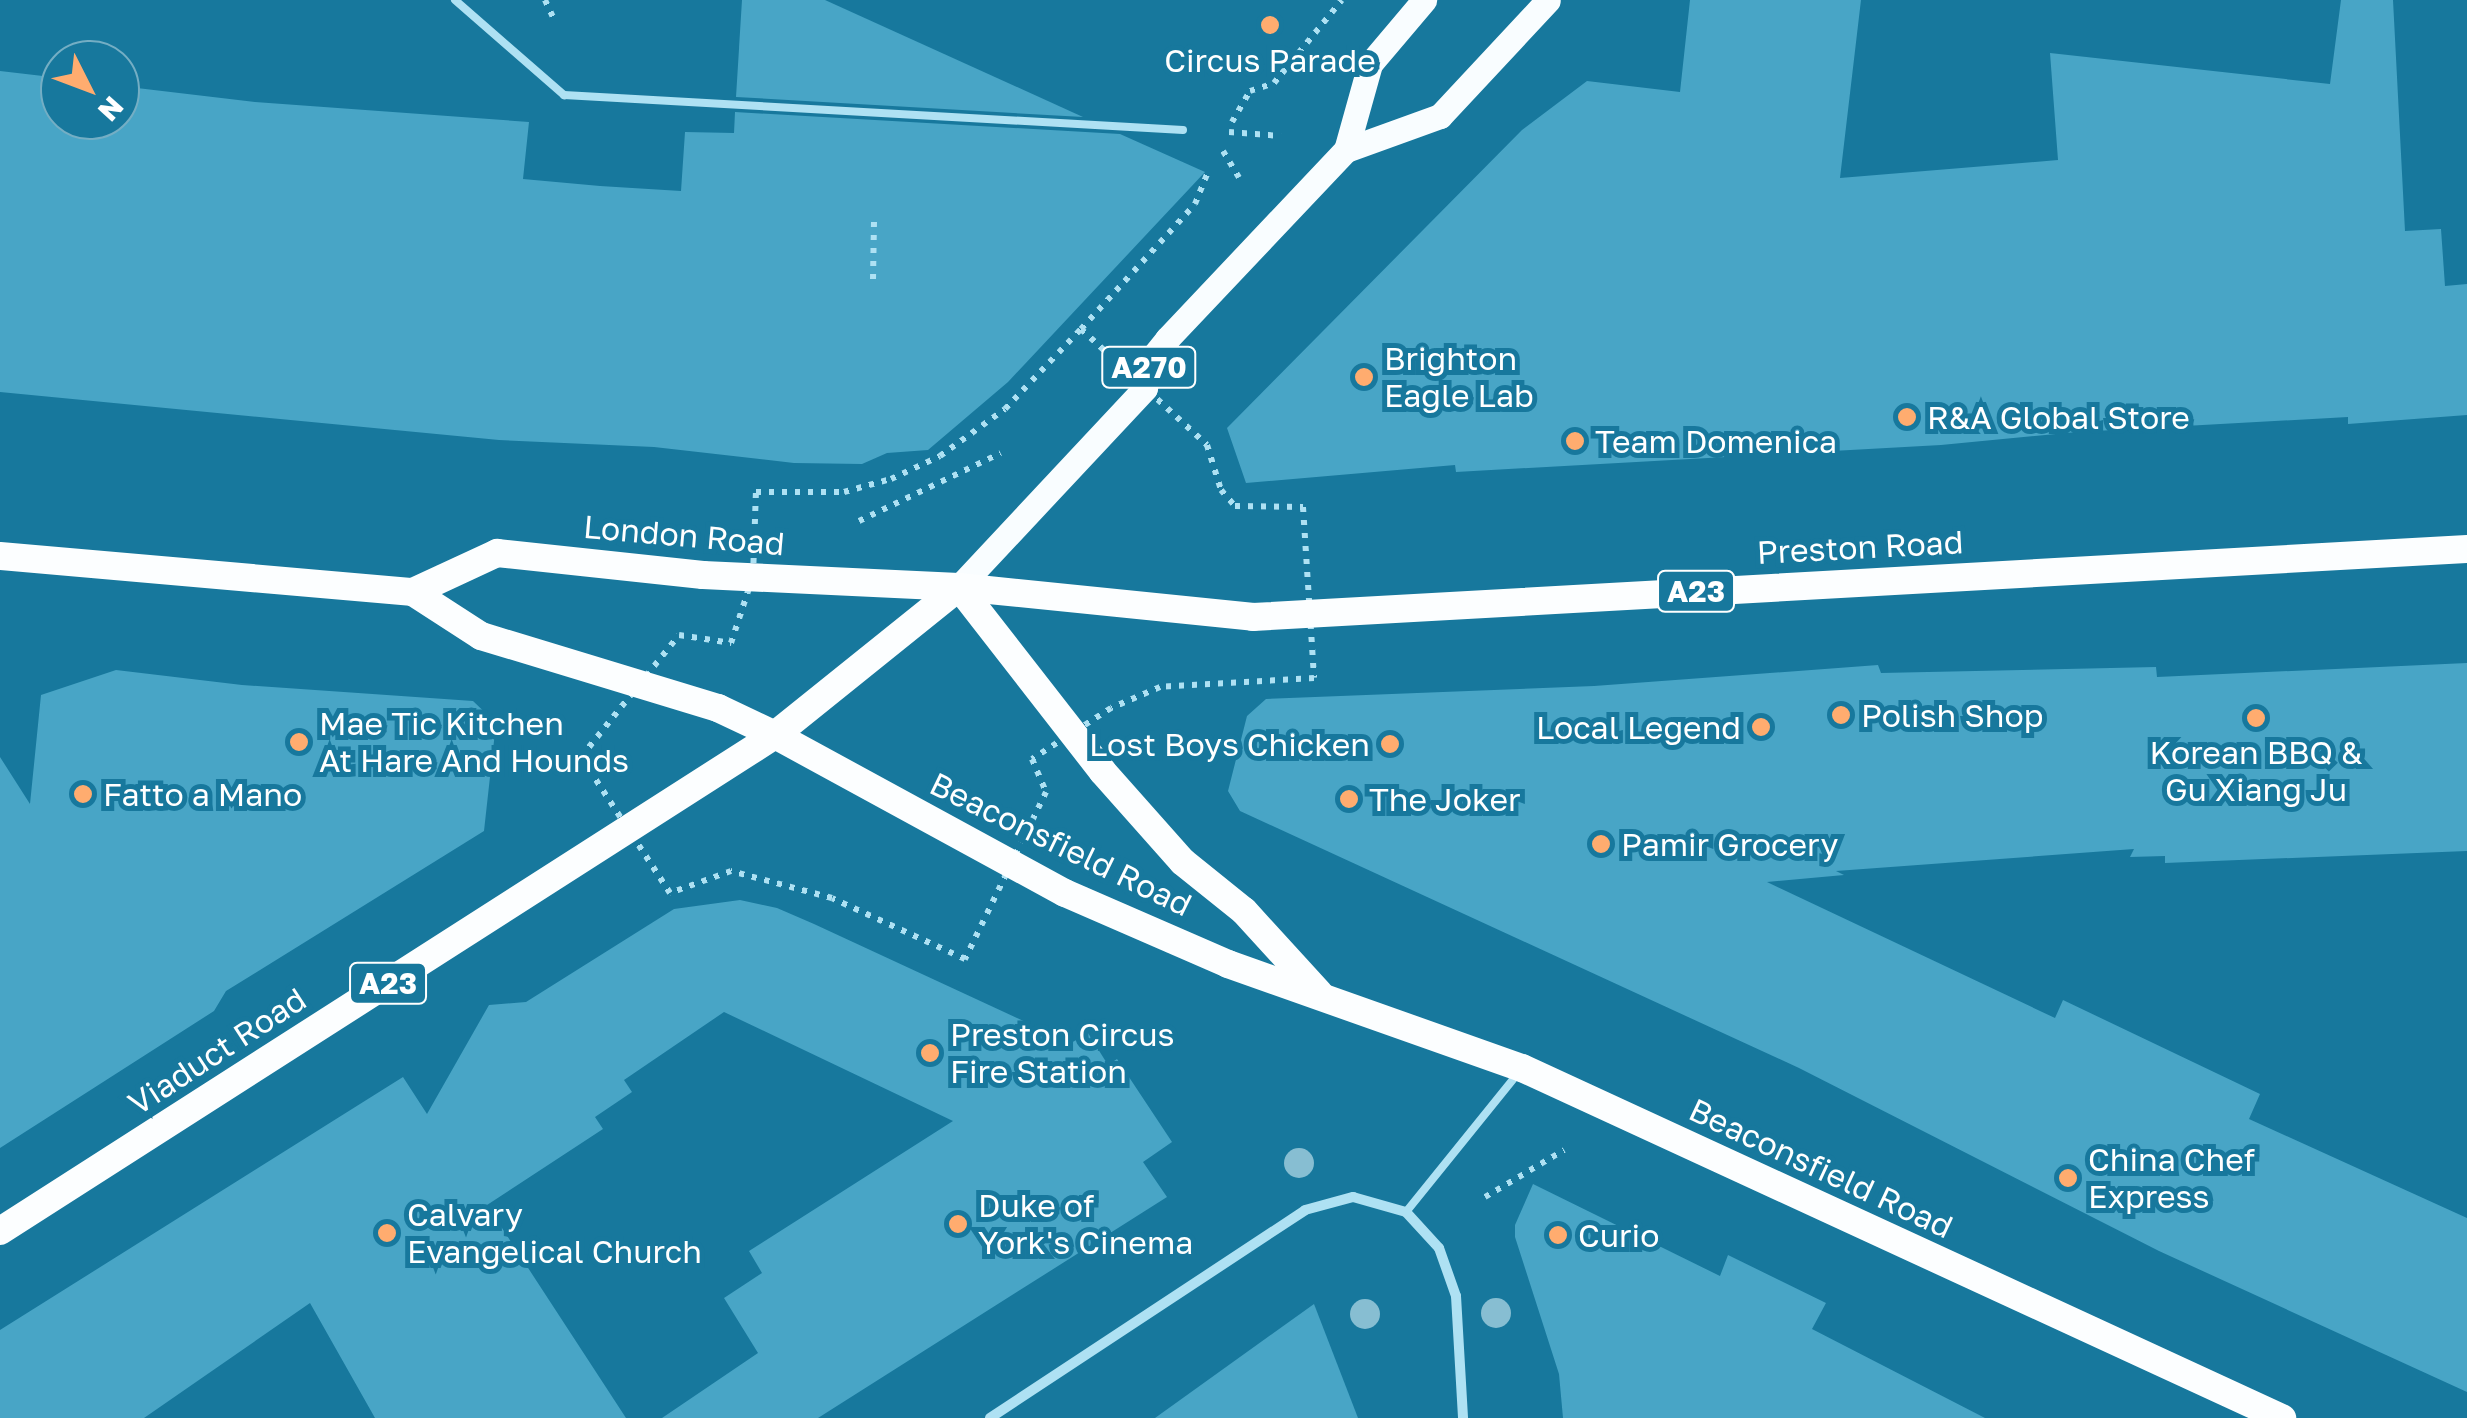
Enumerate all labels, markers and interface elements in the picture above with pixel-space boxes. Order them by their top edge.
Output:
marker: Circus Parade [1259,14,1281,36]
north arrow [40,40,140,140]
place label: Circus Parade [1164,41,1376,79]
text: N [92,90,131,128]
place label: Brighton Eagle Lab [1384,340,1534,415]
road number: A270 [1099,342,1199,392]
marker: Brighton Eagle Lab [1353,366,1375,388]
place label: R&A Global Store [1927,398,2190,436]
marker: R&A Global Store [1896,406,1918,428]
place label: Team Domenica [1595,422,1837,460]
marker: Team Domenica [1564,430,1586,452]
street label: London Road [582,507,786,563]
street label: Preston Road [1756,522,1964,572]
road number: A23 [1656,566,1736,616]
place label: Polish Shop [1861,696,2043,734]
marker: Polish Shop [1830,704,1852,726]
place label: Mae Tic Kitchen At Hare And Hounds [319,705,629,780]
marker: Korean BBQ & Gu Xiang Ju [2245,707,2267,729]
place label: Local Legend [1536,708,1741,746]
marker: Local Legend [1750,716,1772,738]
place label: Lost Boys Chicken [1089,725,1370,763]
marker: Mae Tic Kitchen At Hare And Hounds [288,731,310,753]
marker: Lost Boys Chicken [1379,733,1401,755]
place label: Korean BBQ & Gu Xiang Ju [2150,734,2362,809]
street label: Beaconsfield Road [924,764,1198,924]
place label: Fatto a Mano [103,775,302,813]
place label: The Joker [1369,780,1521,818]
marker: Fatto a Mano [72,783,94,805]
marker: The Joker [1338,788,1360,810]
place label: Pamir Grocery [1621,825,1838,863]
marker: Pamir Grocery [1590,833,1612,855]
road number: A23 [348,958,428,1008]
street label: Viaduct Road [121,979,313,1123]
place label: Preston Circus Fire Station [950,1016,1175,1091]
marker: Preston Circus Fire Station [919,1042,941,1064]
street label: Beaconsfield Road [1683,1090,1959,1246]
place label: China Chef Express [2088,1141,2255,1216]
marker: China Chef Express [2057,1167,2079,1189]
place label: Duke of York's Cinema [978,1187,1193,1262]
place label: Calvary Evangelical Church [407,1196,702,1271]
marker: Duke of York's Cinema [947,1213,969,1235]
place label: Curio [1578,1216,1659,1254]
marker: Calvary Evangelical Church [376,1222,398,1244]
marker: Curio [1547,1224,1569,1246]

